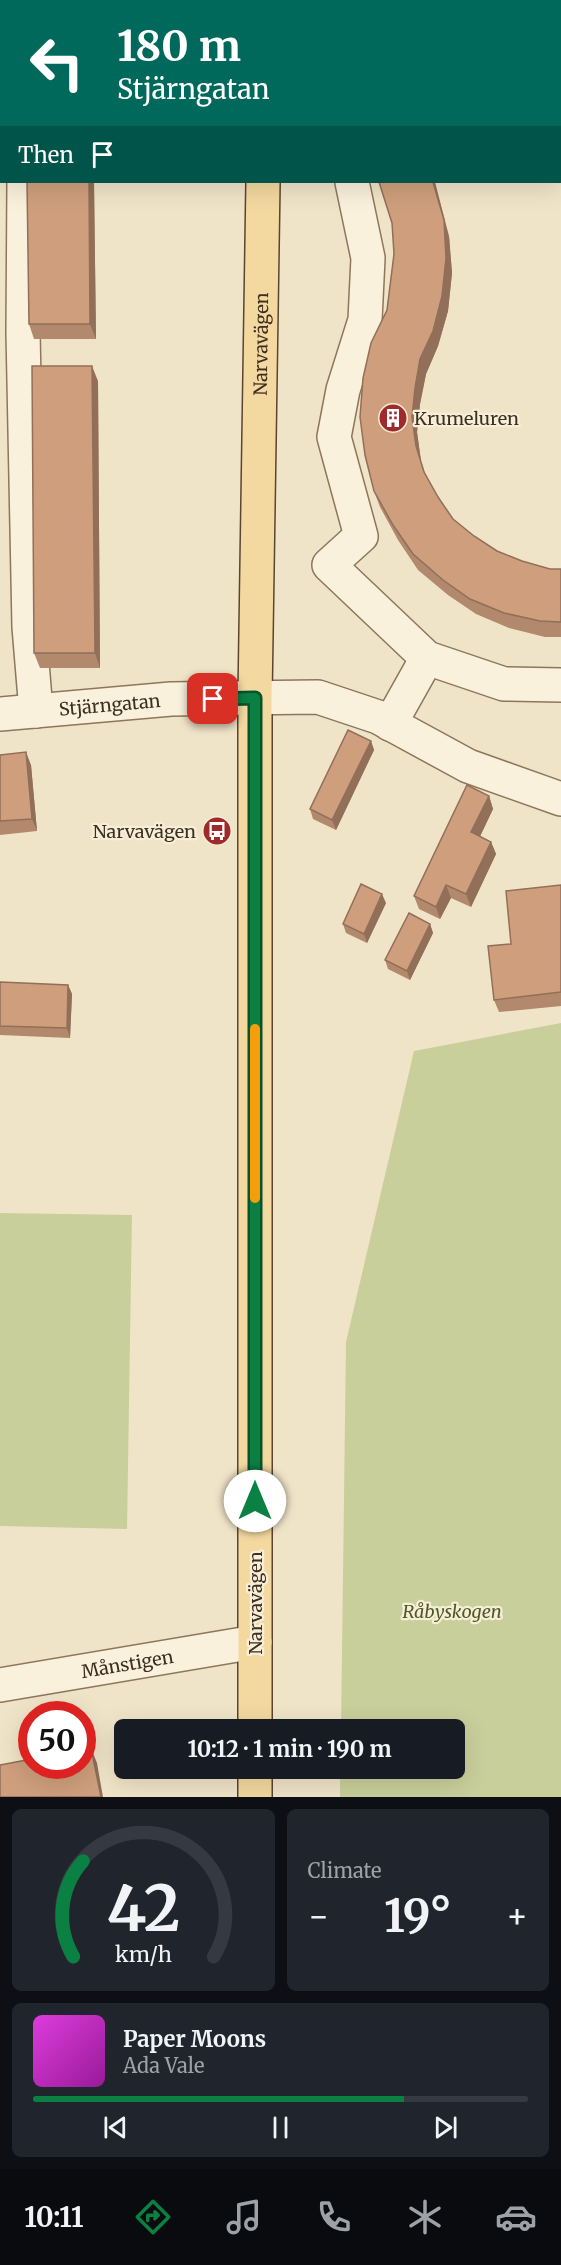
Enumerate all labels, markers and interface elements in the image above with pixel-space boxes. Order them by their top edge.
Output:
text: 180 m [117,20,241,72]
icon: left [18,24,96,102]
text: Stjärngatan [117,72,270,106]
icon: arrive [86,138,119,171]
text: Then [18,141,74,169]
street label: Narvavägen [248,292,273,396]
building icon: Krumeluren [377,402,409,434]
place label: Krumeluren [414,407,519,430]
pin [187,673,238,724]
icon: arrive [196,682,229,715]
street label: Stjärngatan [58,688,161,720]
bus stop icon: Narvavägen [201,815,233,847]
place label: Narvavägen [93,820,196,843]
position arrow [223,1469,287,1533]
street label: Narvavägen [244,1551,267,1655]
park label: Råbyskogen [402,1600,502,1623]
street label: Månstigen [79,1644,175,1683]
speed limit sign: 50 [18,1701,96,1779]
text: 10:12 · 1 min · 190 m [187,1735,392,1763]
text: Climate [308,1858,382,1883]
text: 42 [106,1870,180,1948]
text: 19° [384,1888,452,1944]
text: − [308,1896,330,1937]
text: + [506,1896,528,1937]
text: km/h [115,1941,172,1968]
text: Paper Moons [123,2025,266,2053]
text: Ada Vale [123,2053,204,2078]
icon: previous [99,2111,132,2144]
icon: pause [264,2111,297,2144]
icon: next [429,2111,462,2144]
icon: directions [132,2196,174,2238]
icon: music [223,2196,265,2238]
icon: phone [313,2196,355,2238]
icon: climate [404,2196,446,2238]
icon: car [495,2196,537,2238]
text: 10:11 [24,2200,84,2234]

